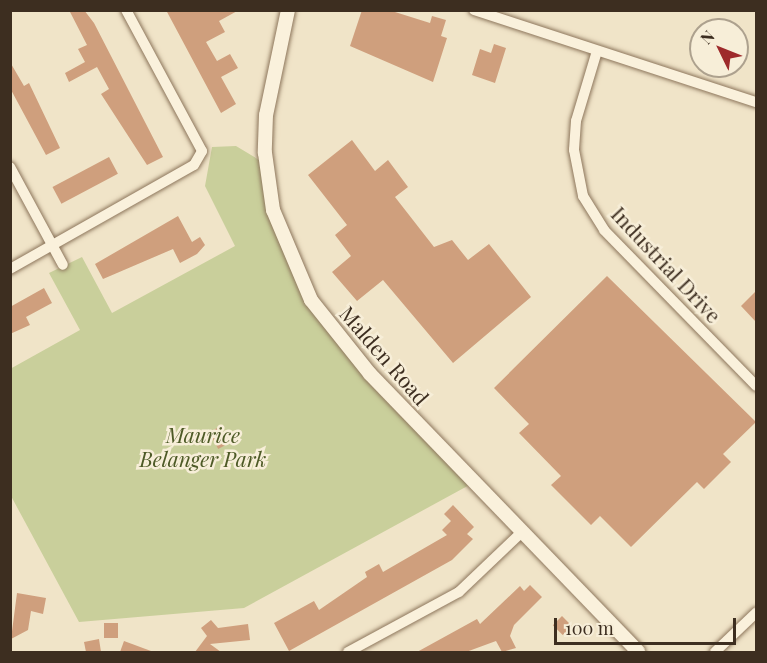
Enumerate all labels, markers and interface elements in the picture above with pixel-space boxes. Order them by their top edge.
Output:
north arrow [689,18,749,78]
text: N [695,25,719,48]
street label: Industrial Drive [607,201,727,327]
street label: Malden Road [335,300,435,410]
park label: Maurice Belanger Park [140,421,266,471]
scale bar [557,606,738,644]
text: 100 m [565,616,614,640]

